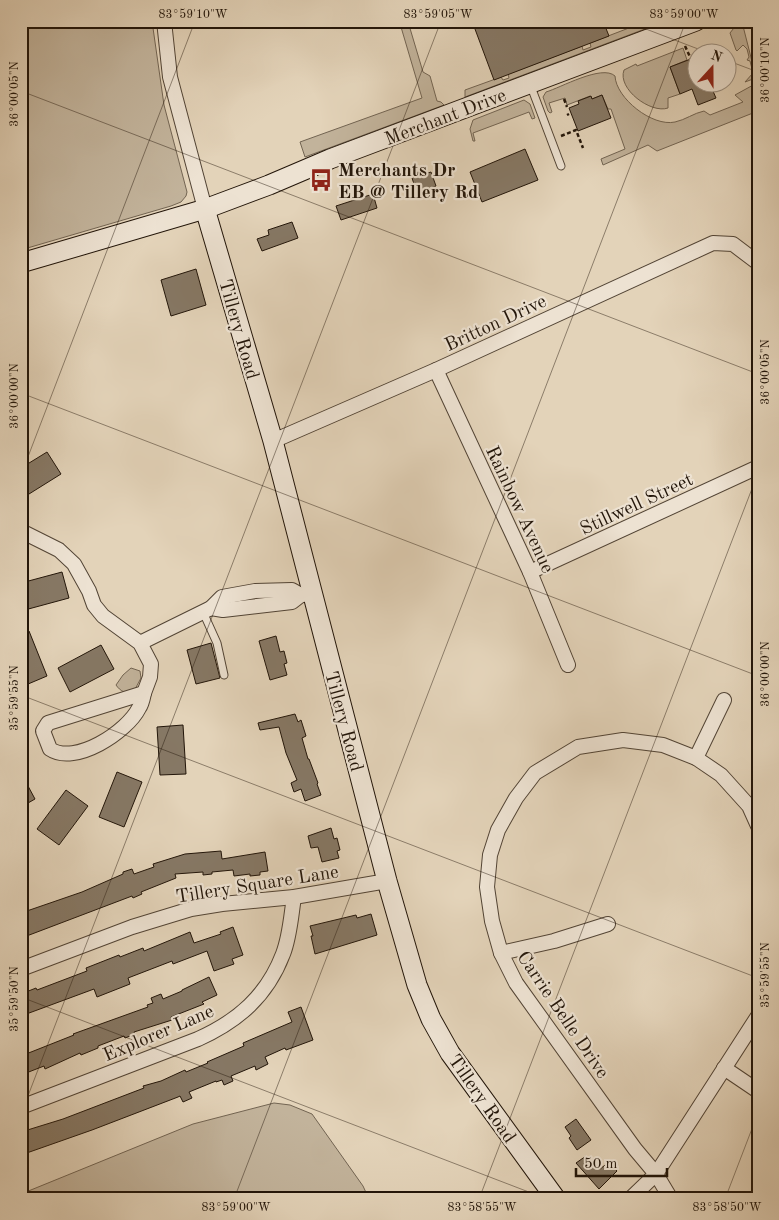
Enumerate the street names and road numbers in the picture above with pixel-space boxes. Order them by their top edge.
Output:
street label: Merchant Drive [383,86,509,150]
street label: Tillery Road [214,277,261,382]
street label: Britton Drive [442,292,550,356]
street label: Rainbow Avenue [481,444,556,576]
street label: Stillwell Street [578,471,697,540]
street label: Tillery Road [320,669,365,774]
street label: Tillery Square Lane [175,863,340,908]
street label: Carrie Belle Drive [512,948,611,1082]
street label: Explorer Lane [101,1002,217,1066]
street label: Tillery Road [444,1052,518,1147]

